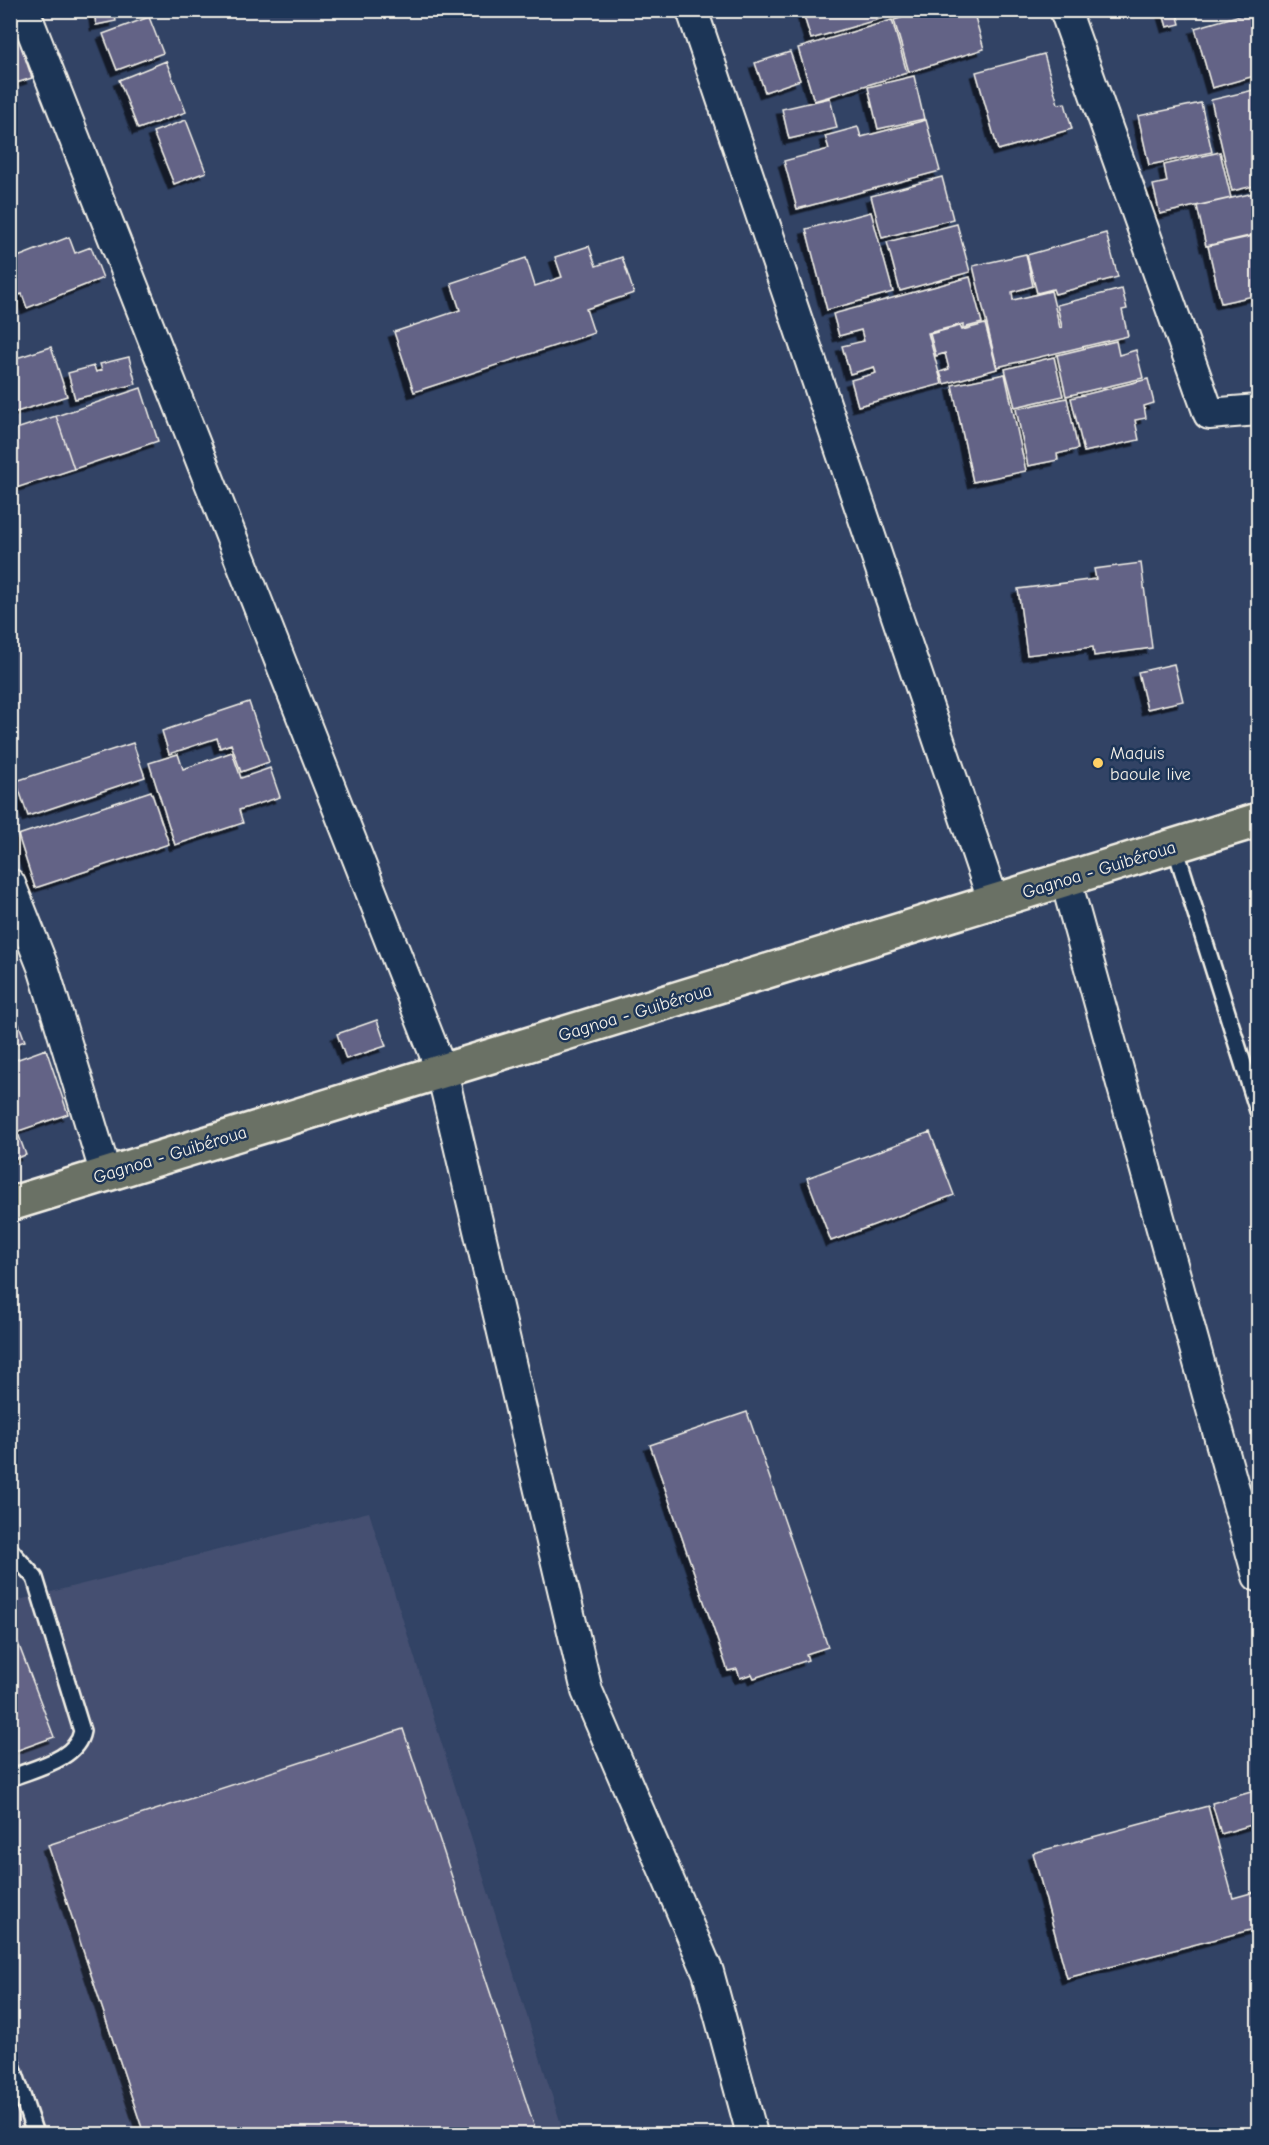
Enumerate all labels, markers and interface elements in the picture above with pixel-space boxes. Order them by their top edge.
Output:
place label: Maquis baoule live [1110,743,1191,785]
marker: Maquis baoule live [1091,756,1105,770]
street label: Gagnoa - Guibéroua [1020,837,1178,903]
street label: Gagnoa - Guibéroua [556,980,714,1046]
street label: Gagnoa - Guibéroua [91,1122,249,1188]

